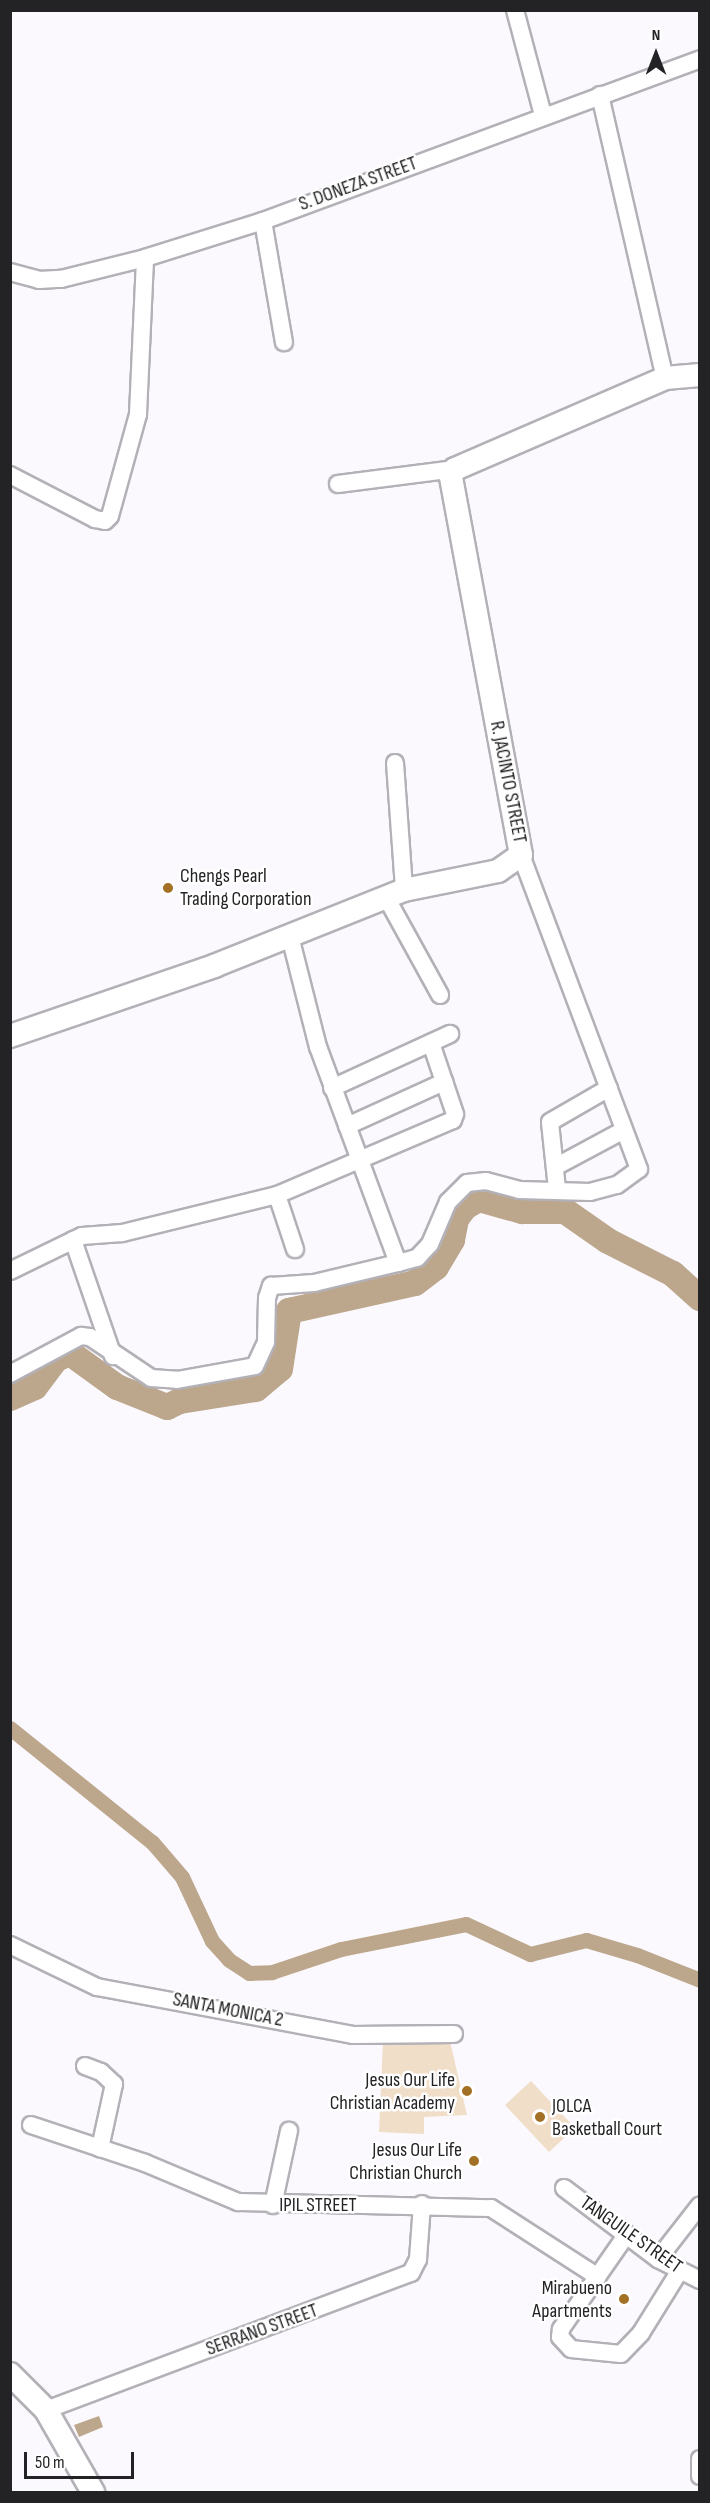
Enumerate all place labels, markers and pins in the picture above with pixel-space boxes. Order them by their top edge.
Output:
place label: Chengs Pearl Trading Corporation [180,864,311,911]
marker: Chengs Pearl Trading Corporation [161,881,175,895]
place label: Jesus Our Life Christian Academy [330,2068,455,2115]
marker: Jesus Our Life Christian Academy [460,2084,474,2098]
place label: JOLCA Basketball Court [552,2094,662,2141]
marker: JOLCA Basketball Court [533,2110,547,2124]
place label: Jesus Our Life Christian Church [349,2138,462,2185]
marker: Jesus Our Life Christian Church [467,2154,481,2168]
place label: Mirabueno Apartments [532,2276,612,2323]
marker: Mirabueno Apartments [617,2292,631,2306]

